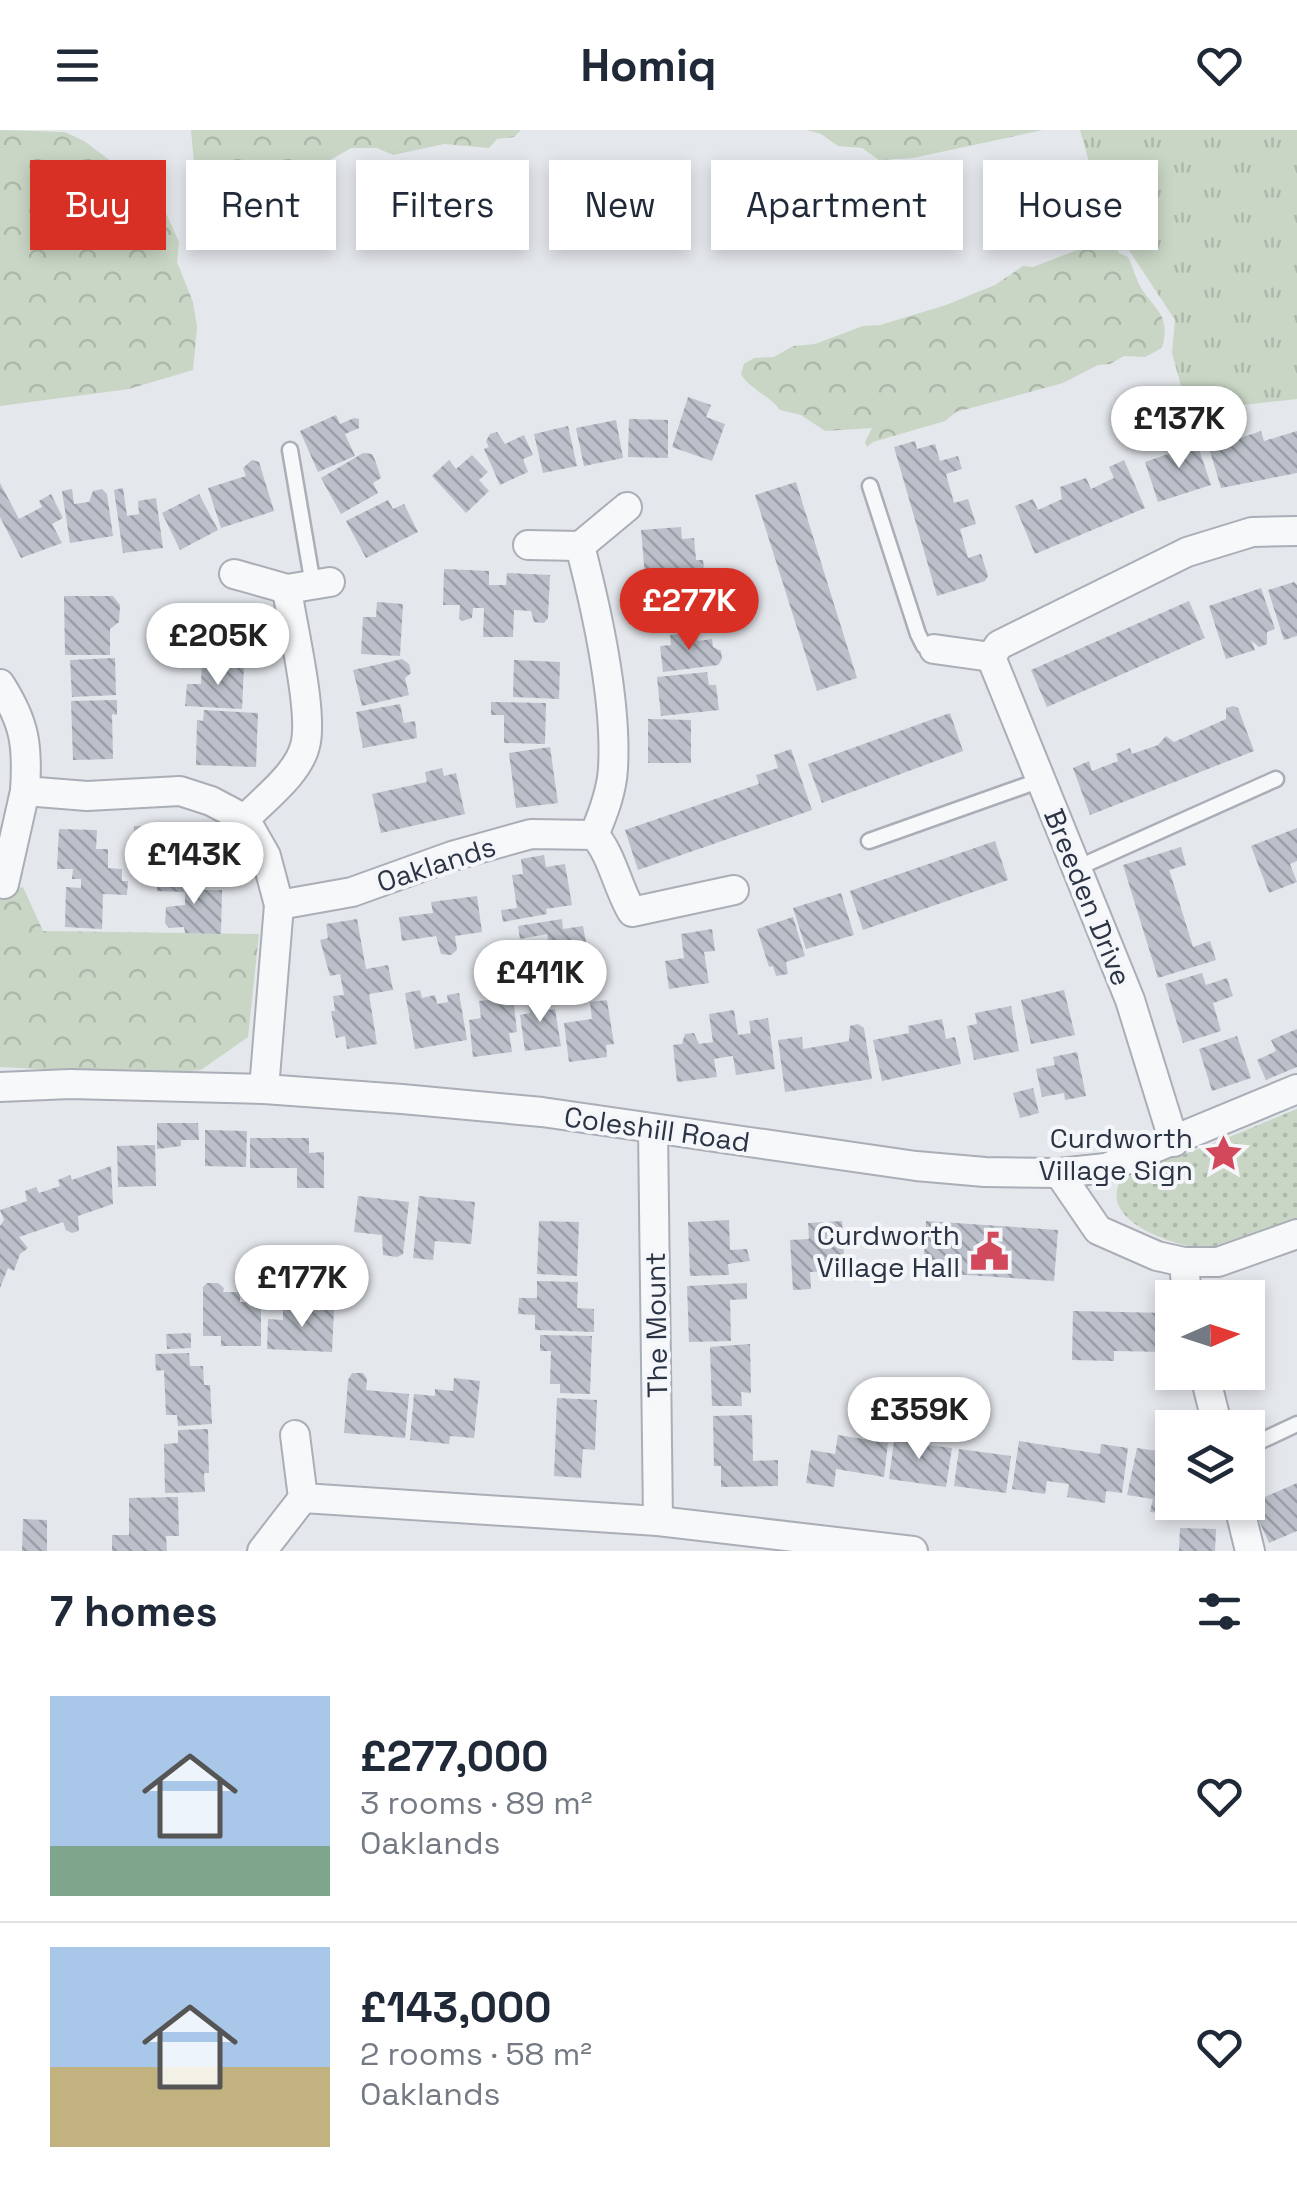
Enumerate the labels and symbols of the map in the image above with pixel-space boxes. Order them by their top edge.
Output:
pin: £137K [1109,386,1249,471]
pin: £277K [619,568,759,653]
pin: £205K [148,603,288,688]
street label: Breeden Drive [1036,803,1140,991]
pin: £143K [124,822,264,907]
street label: Oaklands [372,828,500,900]
pin: £411K [470,940,610,1025]
street label: Coleshill Road [562,1098,752,1160]
place label: Curdworth Village Sign [1038,1120,1193,1188]
place icon: Curdworth Village Sign [1202,1133,1244,1175]
place label: Curdworth Village Hall [816,1217,960,1285]
public building icon: Curdworth Village Hall [969,1230,1011,1272]
pin: £177K [232,1245,372,1330]
street label: The Mount [637,1252,675,1398]
north arrow [1155,1280,1265,1390]
pin: £359K [849,1377,989,1462]

